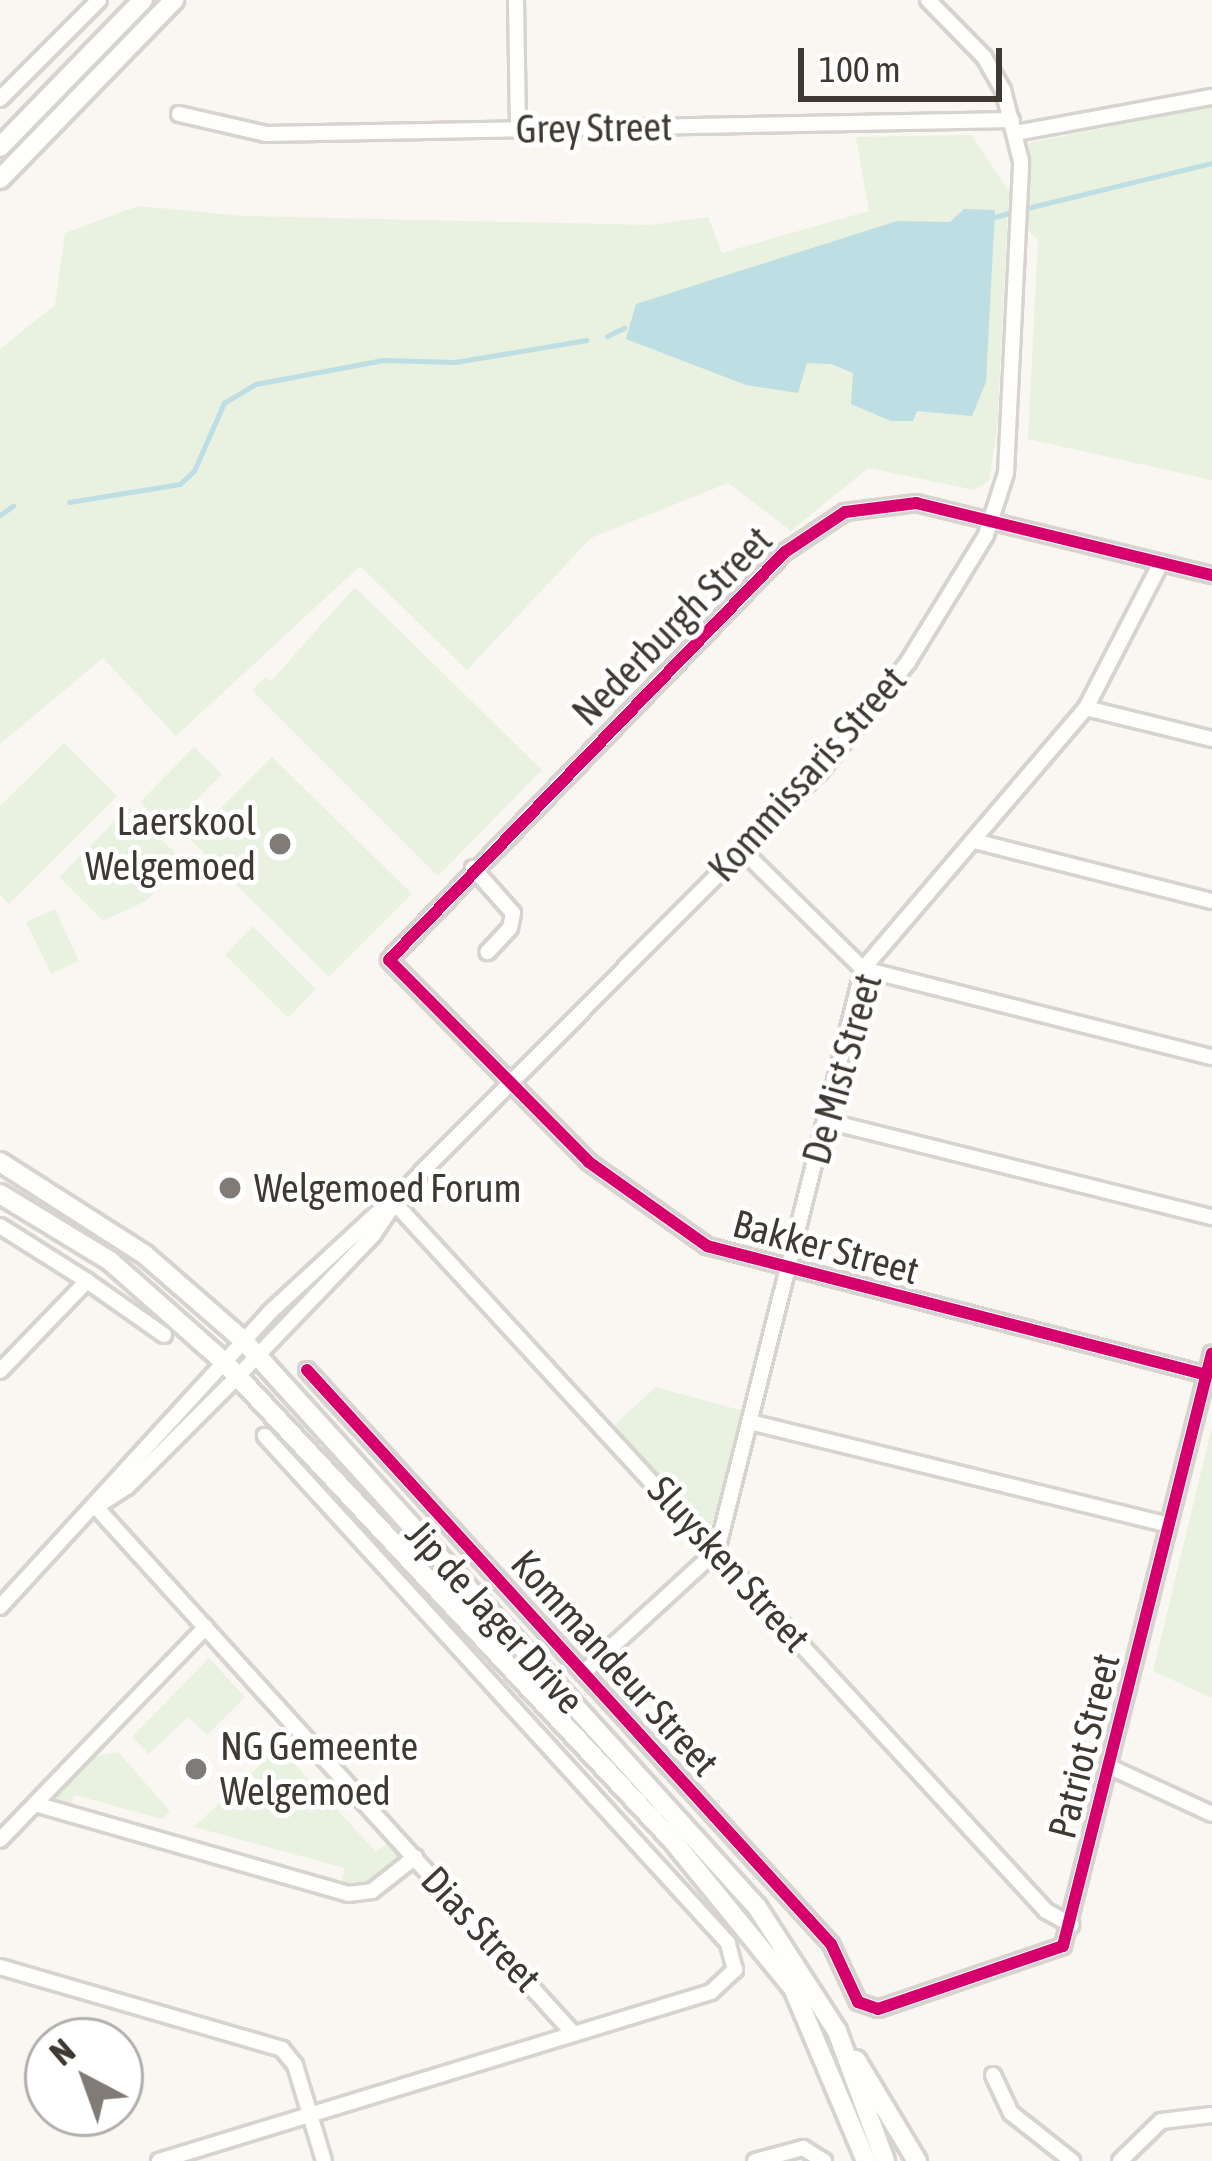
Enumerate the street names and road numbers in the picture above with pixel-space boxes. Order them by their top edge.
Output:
street label: Grey Street [515,103,673,153]
street label: Nederburgh Street [563,517,781,735]
street label: Kommissaris Street [698,657,916,891]
street label: De Mist Street [793,968,891,1170]
street label: Bakker Street [728,1200,924,1294]
street label: Sluysken Street [638,1467,820,1661]
street label: Jip de Jager Drive [396,1511,594,1723]
street label: Kommandeur Street [501,1541,729,1785]
street label: Patriot Street [1038,1649,1130,1843]
street label: Dias Street [412,1857,550,2001]

